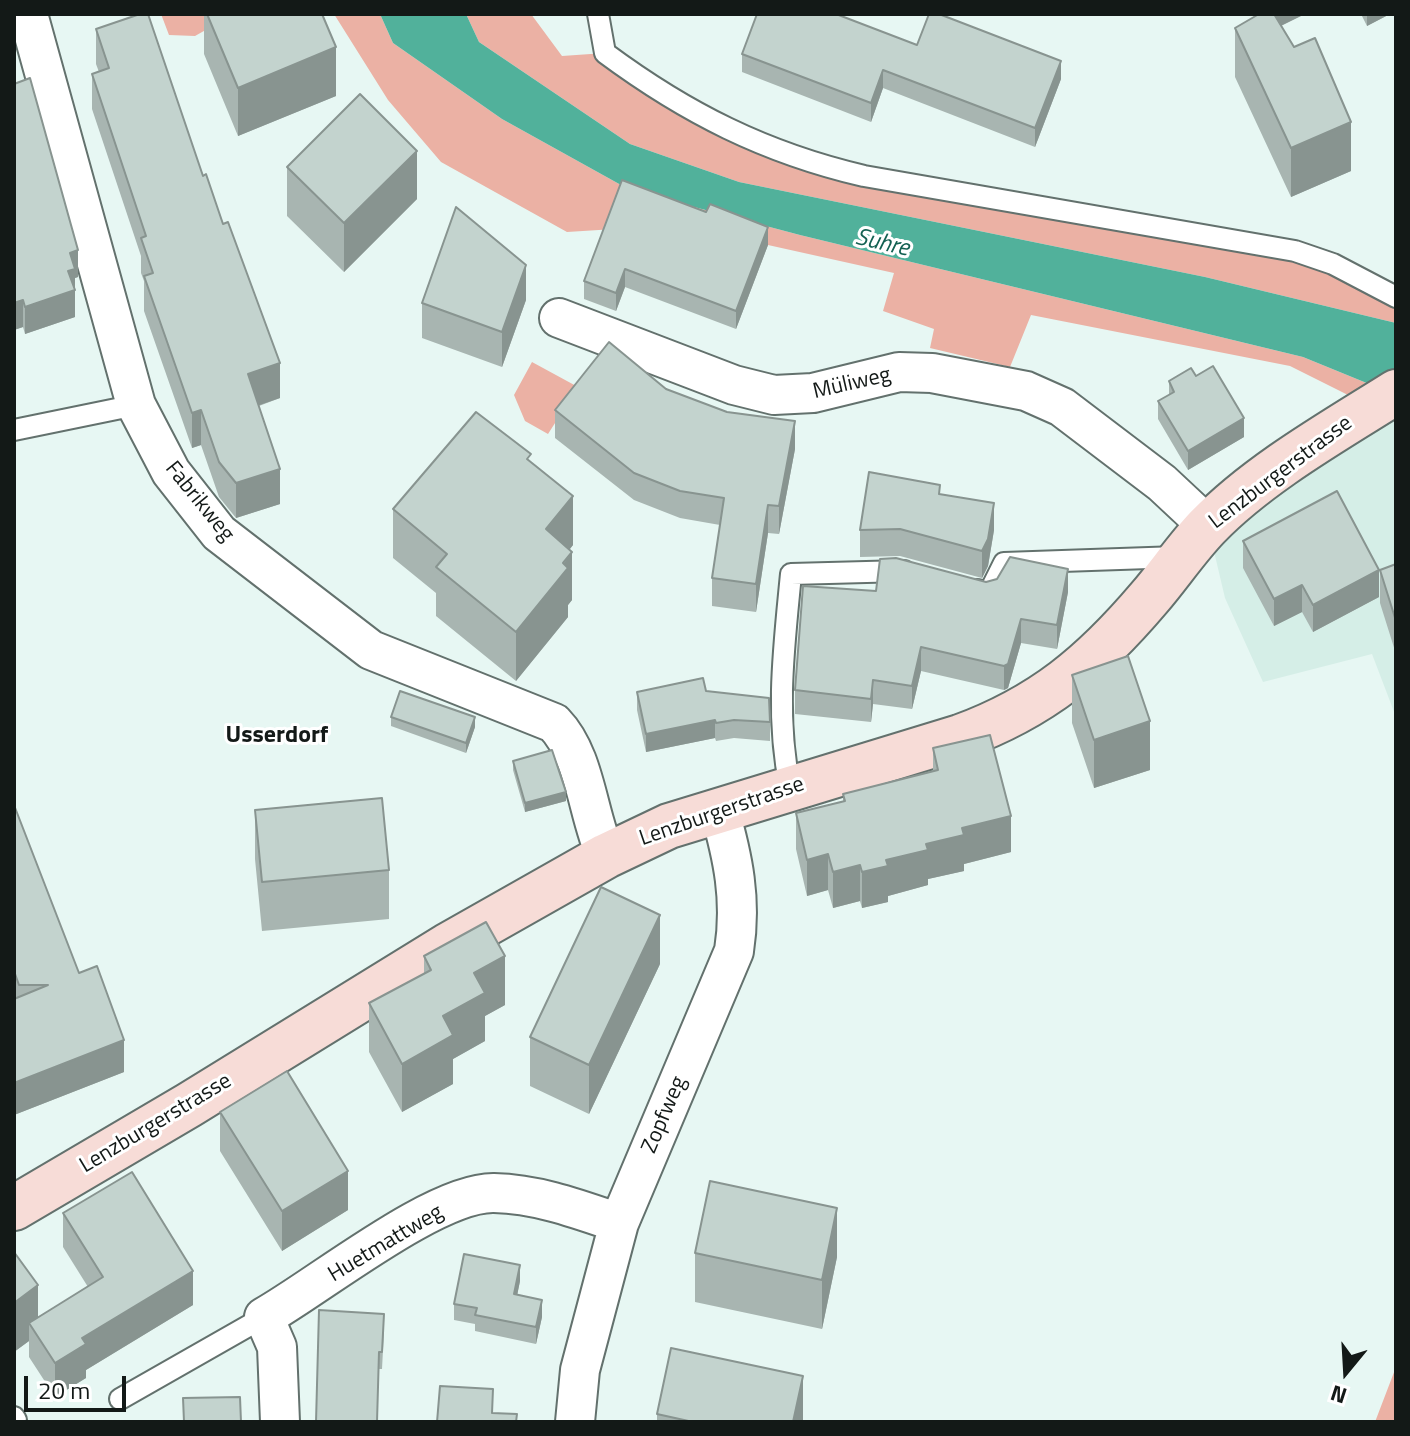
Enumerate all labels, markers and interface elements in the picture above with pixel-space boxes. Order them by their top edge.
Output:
water label: Suhre [852,224,912,264]
street label: Müliweg [810,362,894,406]
street label: Lenzburgerstrasse [1204,411,1358,535]
street label: Fabrikweg [159,457,239,547]
district label: Usserdorf [226,722,328,750]
street label: Lenzburgerstrasse [636,771,808,853]
street label: Lenzburgerstrasse [75,1068,237,1180]
street label: Zopfweg [637,1072,693,1158]
street label: Huetmattweg [324,1199,448,1289]
north arrow [1306,1332,1386,1412]
scale bar [28,1360,130,1410]
text: 20 m [38,1372,90,1408]
text: N [1326,1376,1351,1413]

